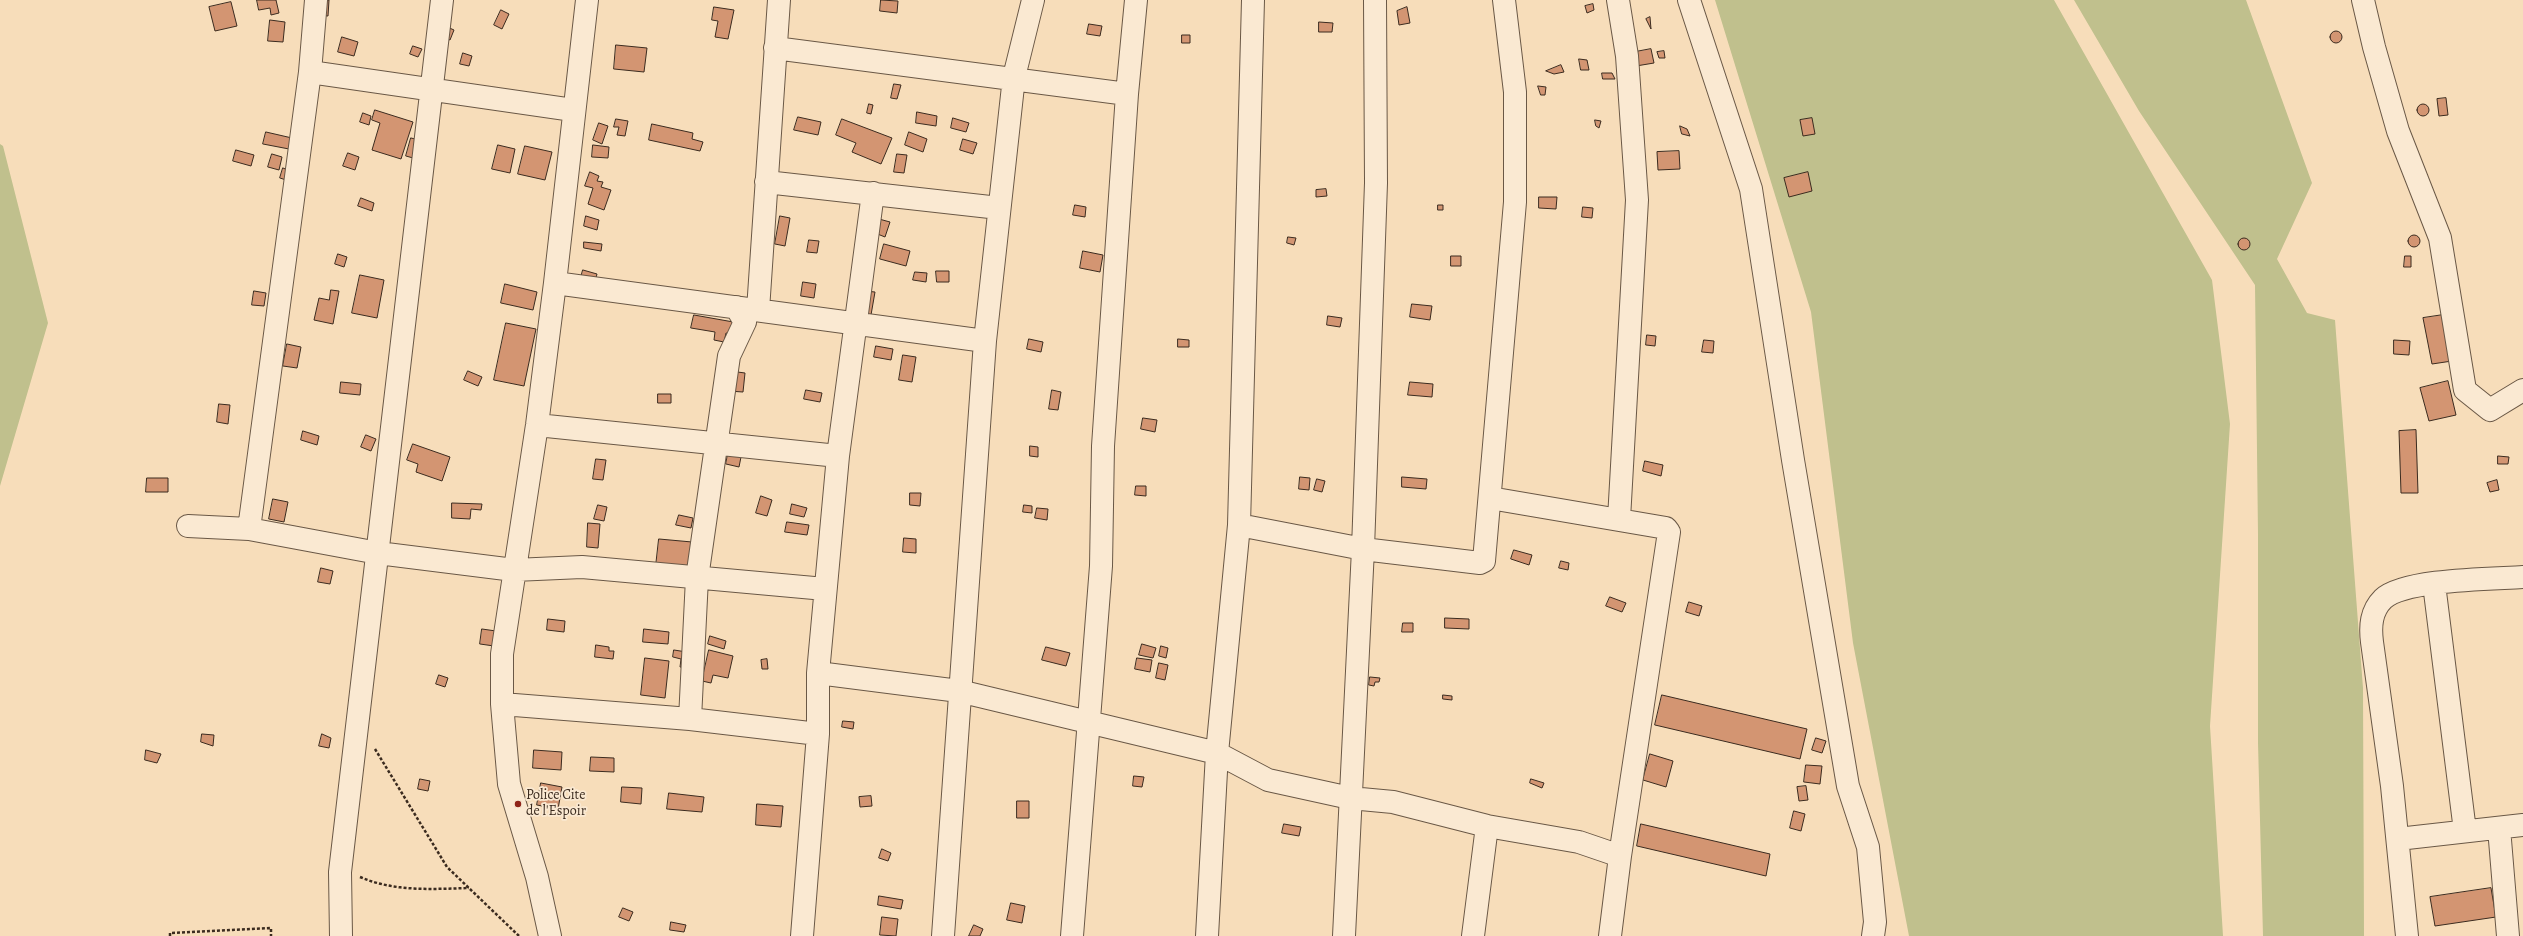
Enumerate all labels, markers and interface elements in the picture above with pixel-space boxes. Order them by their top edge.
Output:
place label: Police Cite de l'Espoir [526,788,586,820]
marker: Police Cite de l'Espoir [513,799,523,809]

